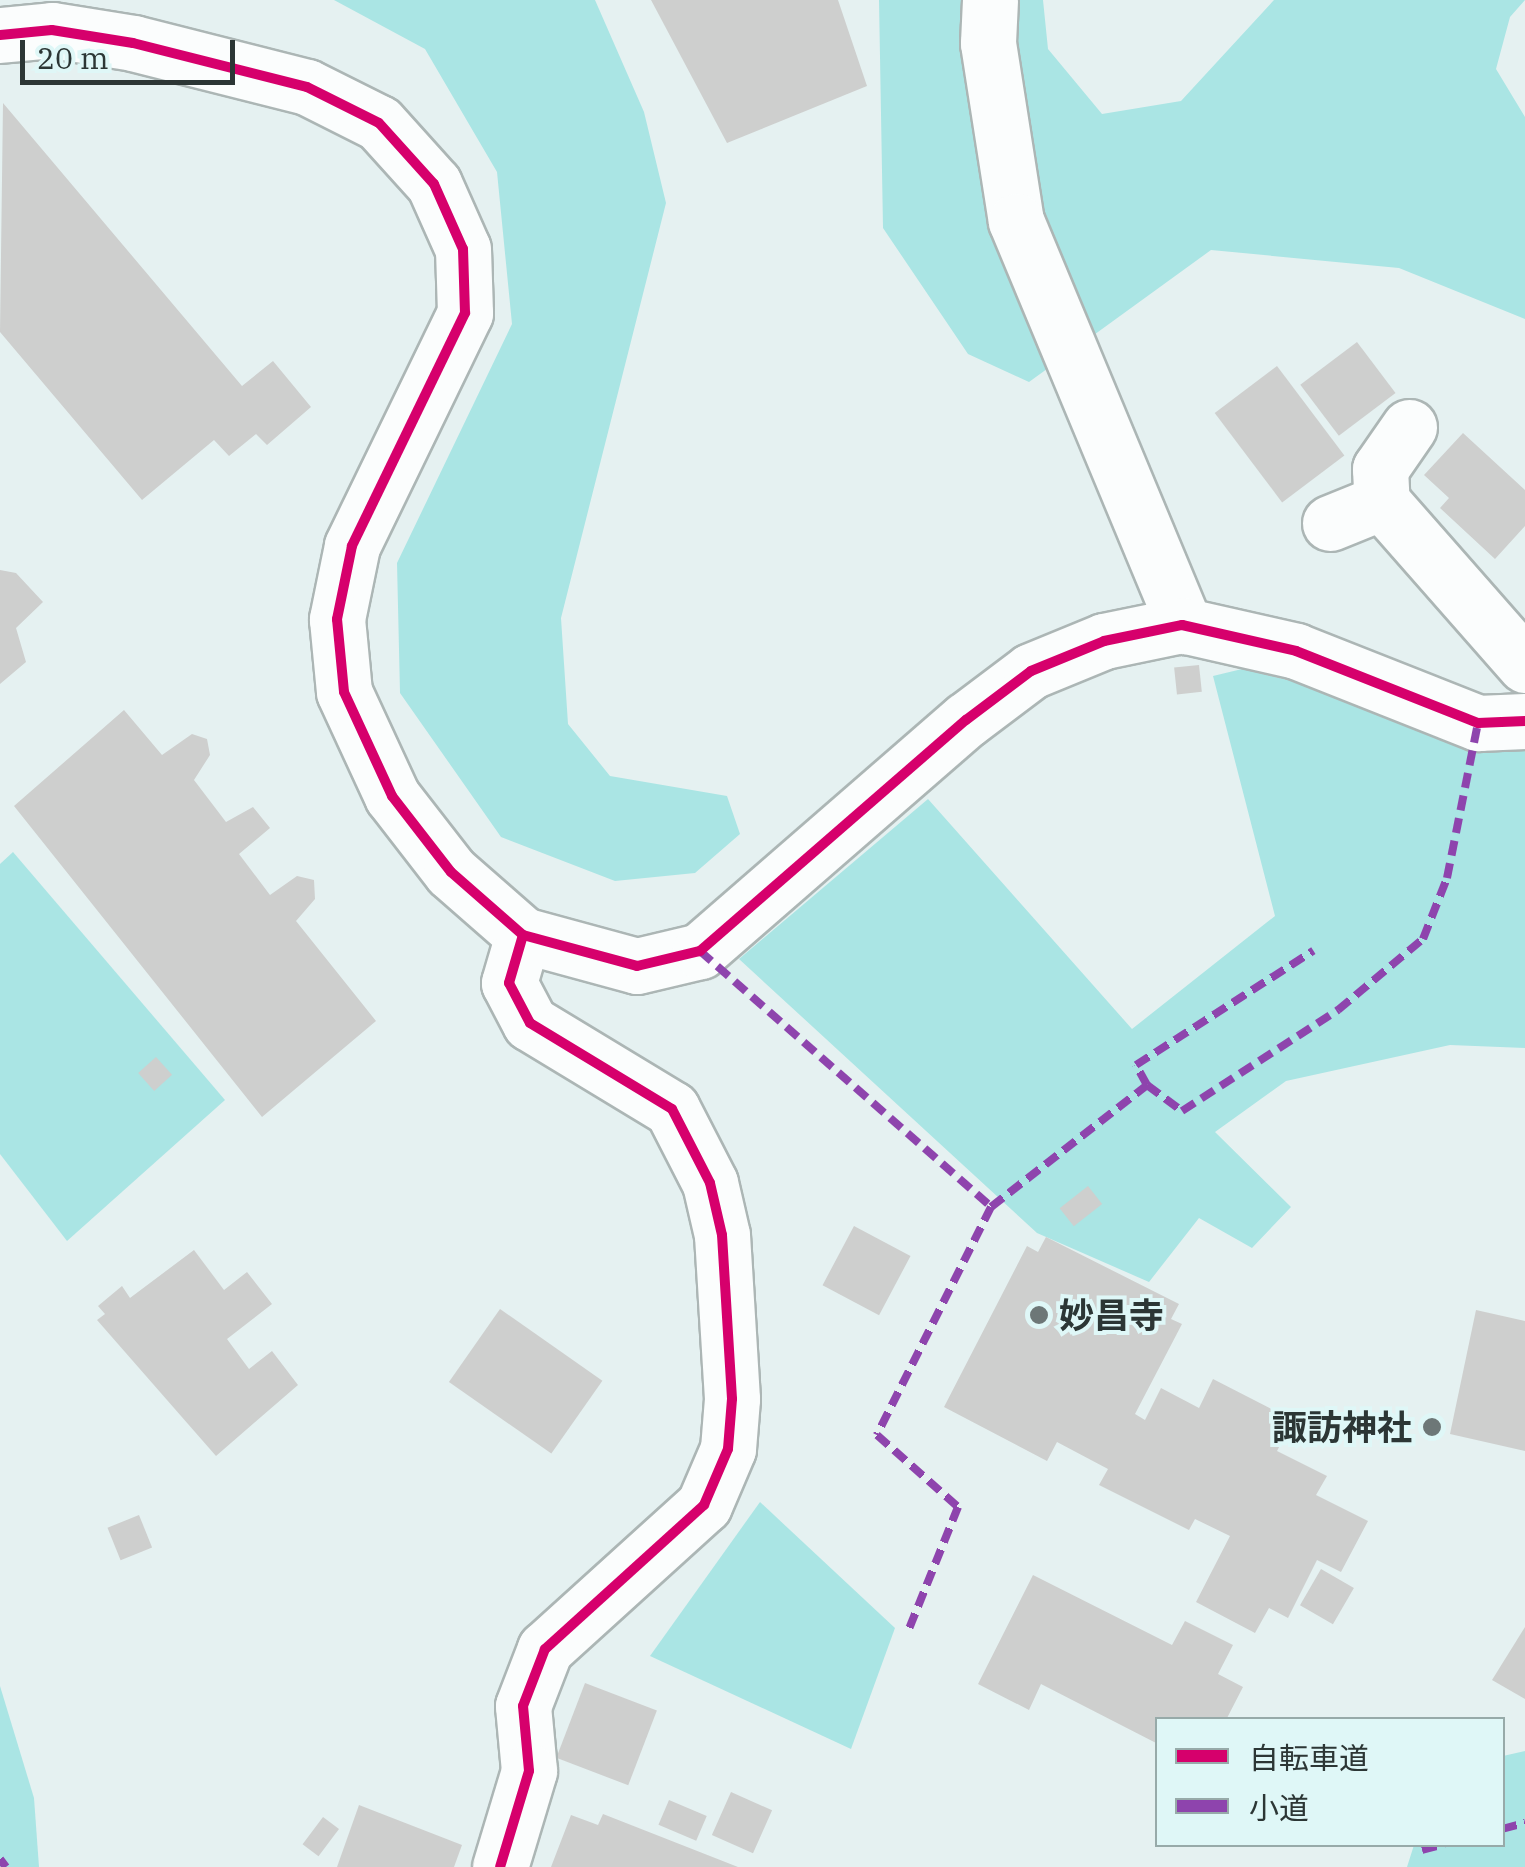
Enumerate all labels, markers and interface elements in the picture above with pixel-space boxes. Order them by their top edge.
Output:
scale bar [25,20,240,82]
text: 20 m [37,38,109,77]
place label: 妙昌寺 [1059,1294,1164,1336]
marker: 妙昌寺 [1028,1304,1050,1326]
place label: 諏訪神社 [1272,1406,1412,1448]
marker: 諏訪神社 [1421,1416,1443,1438]
legend [1155,1717,1505,1847]
text: 自転車道 [1249,1738,1369,1777]
text: 小道 [1249,1788,1309,1827]

